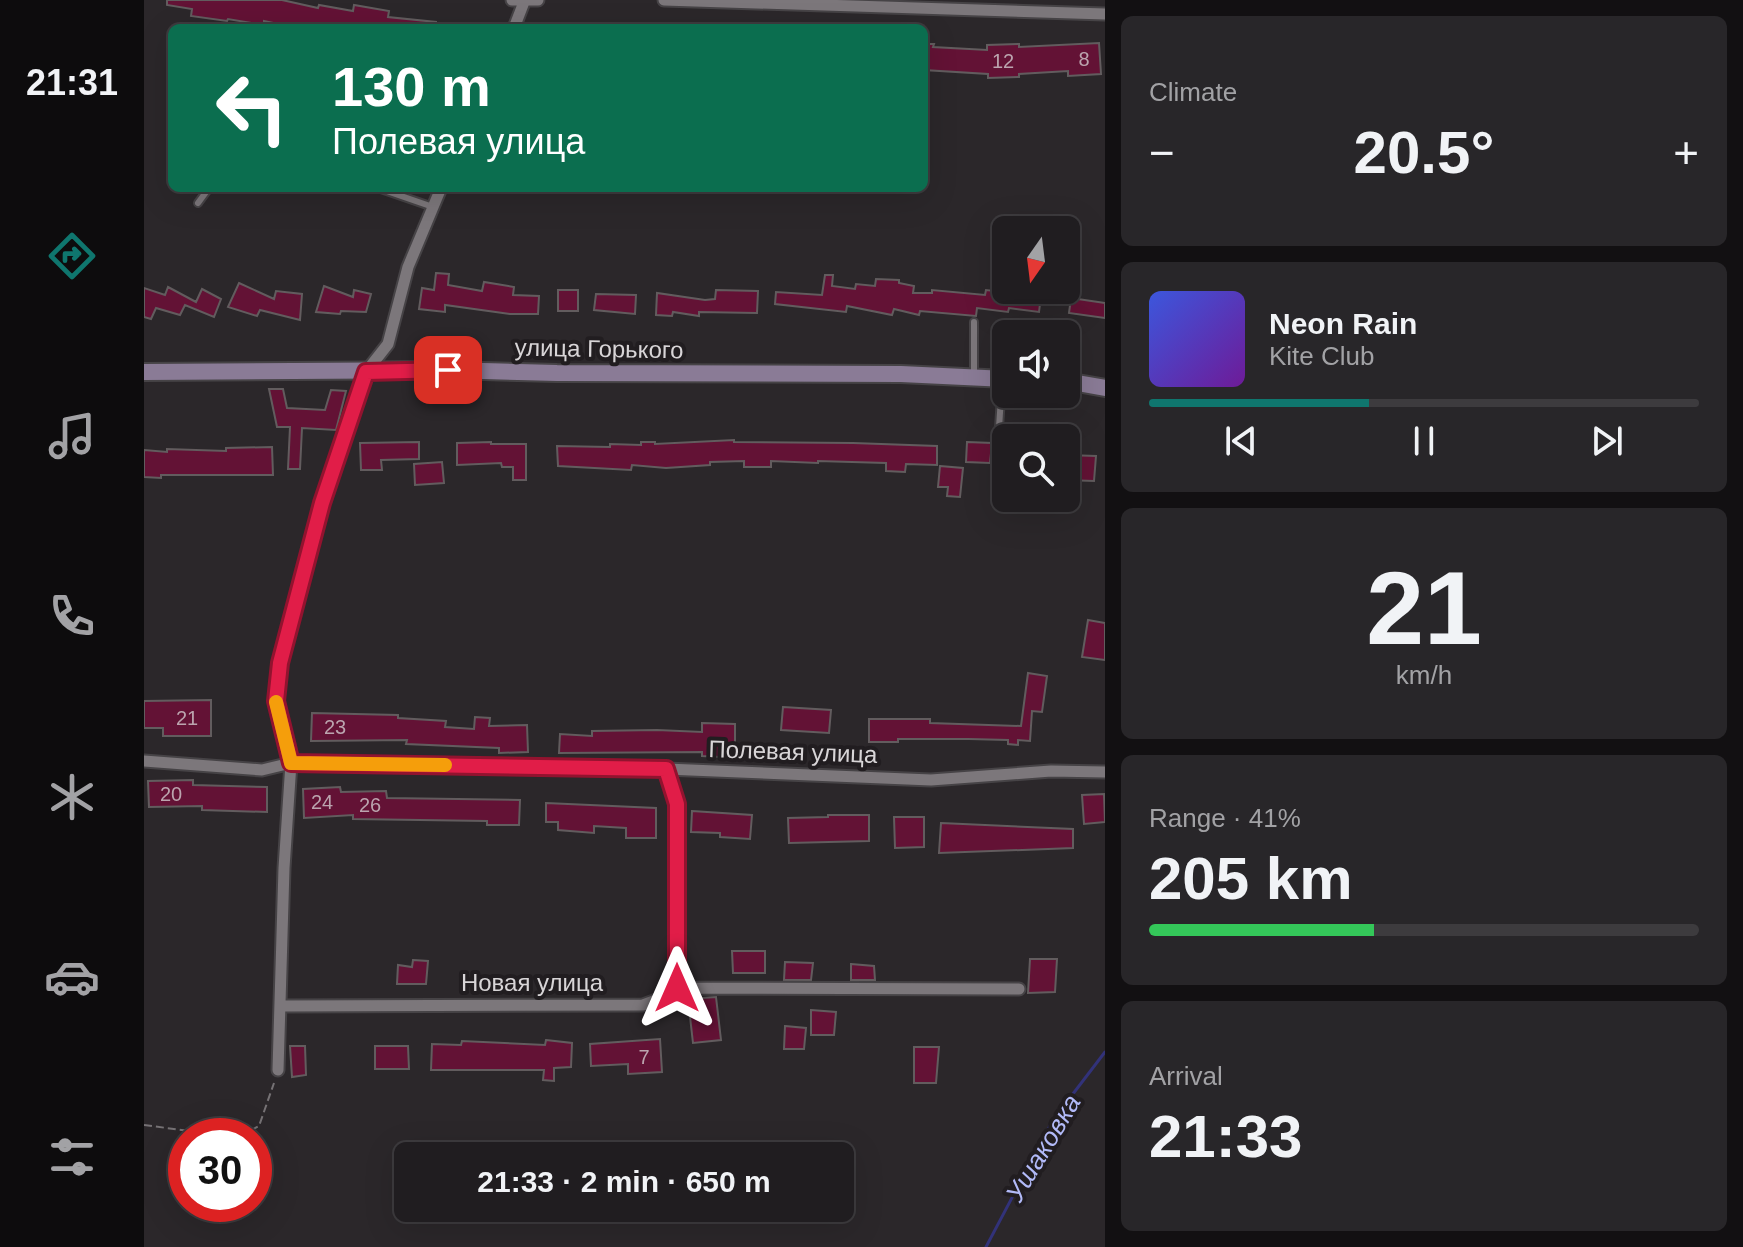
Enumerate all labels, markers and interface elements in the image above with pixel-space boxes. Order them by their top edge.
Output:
house number: 8 [1078,48,1090,70]
house number: 12 [992,50,1014,72]
text: 130 m [332,55,491,118]
icon: left [200,56,304,160]
text: 21:31 [26,62,118,103]
text: Climate [1149,77,1237,107]
text: 20.5° [1354,119,1494,186]
text: Полевая улица [332,121,585,162]
text: − [1149,128,1175,177]
text: + [1673,128,1699,177]
north arrow [992,216,1080,304]
map controls [992,216,1080,512]
icon: directions [44,228,100,284]
text: Neon Rain [1269,307,1417,340]
button: sound [992,320,1080,408]
street label: улица Горького [514,334,684,363]
pin [414,336,482,404]
text: Kite Club [1269,341,1375,371]
icon: arrive [426,348,470,392]
icon: music [44,408,100,464]
icon: previous [1219,419,1263,463]
icon: pause [1402,419,1446,463]
icon: next [1585,419,1629,463]
button: search [992,424,1080,512]
text: 21 [1366,550,1482,666]
icon: phone [44,588,100,644]
text: km/h [1396,660,1452,690]
house number: 21 [176,707,198,729]
house number: 23 [324,716,346,738]
street label: Полевая улица [708,735,879,768]
icon: climate [44,769,100,825]
house number: 20 [160,783,182,805]
house number: 24 [311,791,333,813]
house number: 26 [359,794,381,816]
text: Range · 41% [1149,803,1301,833]
text: 205 km [1149,845,1353,912]
position arrow [635,946,719,1030]
icon: car [44,949,100,1005]
street label: Новая улица [461,969,604,996]
house number: 7 [638,1046,650,1068]
text: Arrival [1149,1061,1223,1091]
water label: Ушаковка [999,1089,1087,1208]
text: 21:33 [1149,1103,1302,1170]
speed limit sign: 30 [168,1118,272,1222]
icon: filters [44,1129,100,1185]
text: 21:33 · 2 min · 650 m [477,1165,771,1198]

